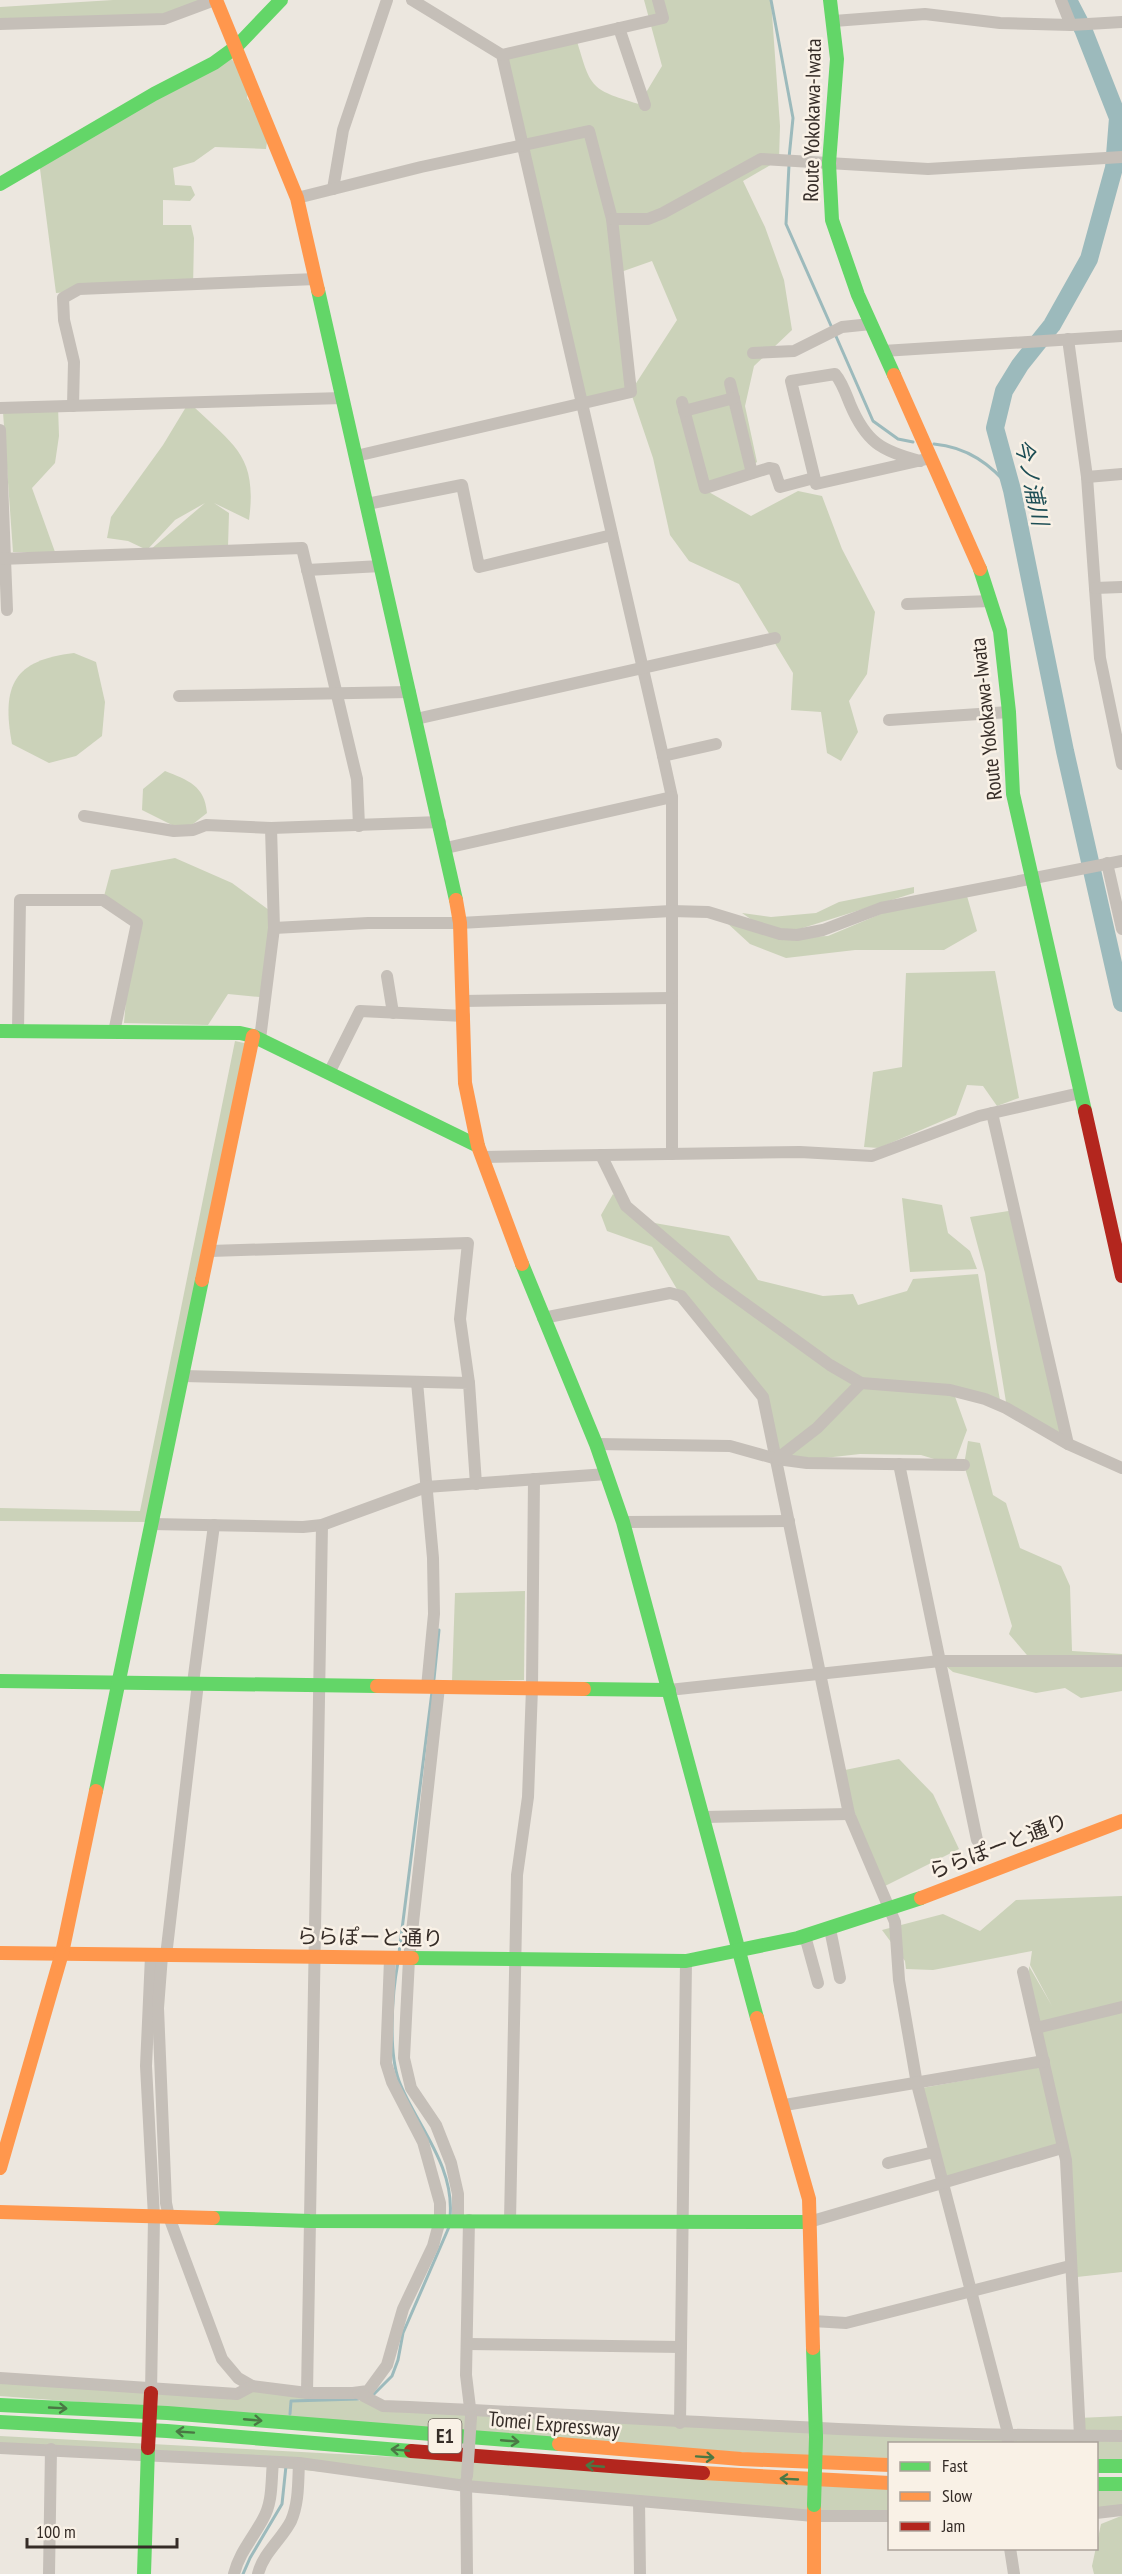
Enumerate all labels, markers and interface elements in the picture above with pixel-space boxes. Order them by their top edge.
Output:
street label: Route Yokokawa-Iwata [797,38,827,202]
water label: 今ノ浦川 [1009,436,1055,530]
street label: Route Yokokawa-Iwata [964,636,1008,802]
street label: ららぽーと通り [925,1807,1071,1885]
street label: ららぽーと通り [296,1922,444,1952]
one-way arrow [48,2402,68,2413]
street label: Tomei Expressway [487,2405,621,2443]
one-way arrow [243,2415,262,2426]
road number: E1 [428,2419,462,2453]
one-way arrow [175,2426,195,2437]
one-way arrow [500,2436,520,2447]
legend [888,2442,1098,2550]
one-way arrow [391,2444,411,2455]
one-way arrow [694,2451,714,2462]
text: Fast [942,2454,968,2477]
one-way arrow [585,2460,605,2471]
one-way arrow [780,2473,800,2484]
text: Slow [942,2484,973,2507]
scale bar [27,2511,177,2549]
text: Jam [941,2514,965,2537]
text: 100 m [36,2520,76,2543]

